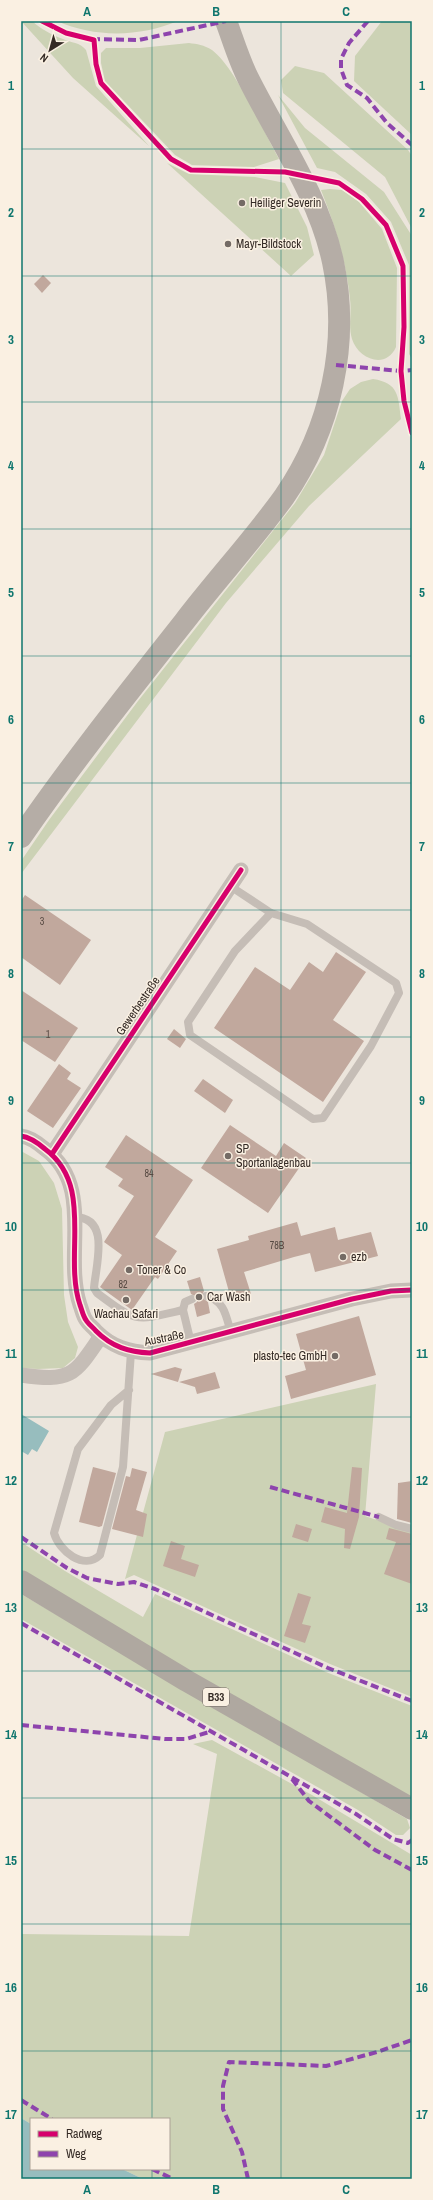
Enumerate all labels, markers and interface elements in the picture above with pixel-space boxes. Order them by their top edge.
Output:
text: A [83,3,91,20]
text: B [212,3,220,20]
text: C [342,3,350,20]
north arrow [30,30,70,70]
text: N [37,50,51,66]
text: 1 [8,77,14,94]
text: 1 [419,77,425,94]
place label: Heiliger Severin [250,195,321,211]
marker: Heiliger Severin [237,198,247,208]
text: 2 [8,204,14,221]
text: 2 [419,204,425,221]
place label: Mayr-Bildstock [236,236,301,252]
marker: Mayr-Bildstock [223,239,233,249]
text: 3 [8,331,14,348]
text: 3 [419,331,425,348]
text: 4 [8,457,14,474]
text: 4 [419,457,425,474]
text: 5 [8,584,14,601]
text: 5 [419,584,425,601]
text: 6 [8,711,14,728]
text: 6 [419,711,425,728]
text: 7 [8,838,14,855]
text: 7 [419,838,425,855]
house number: 3 [40,915,45,928]
text: 8 [8,965,14,982]
text: 8 [419,965,425,982]
street label: Gewerbestraße [112,973,164,1039]
house number: 1 [46,1028,51,1041]
text: 9 [8,1092,14,1109]
text: 9 [419,1092,425,1109]
place label: SP Sportanlagenbau [236,1141,311,1171]
marker: SP Sportanlagenbau [223,1151,233,1161]
house number: 84 [144,1167,154,1180]
text: 10 [5,1218,17,1235]
text: 10 [416,1218,428,1235]
house number: 78B [270,1239,285,1252]
place label: ezb [351,1249,367,1265]
marker: ezb [338,1252,348,1262]
place label: Toner & Co [137,1262,186,1278]
marker: Toner & Co [124,1265,134,1275]
house number: 82 [118,1278,128,1291]
place label: Car Wash [207,1289,250,1305]
marker: Car Wash [194,1292,204,1302]
marker: Wachau Safari [121,1295,131,1305]
place label: Wachau Safari [94,1306,158,1322]
street label: Austraße [142,1326,185,1350]
text: 11 [5,1345,17,1362]
text: 11 [416,1345,428,1362]
place label: plasto-tec GmbH [253,1348,327,1364]
marker: plasto-tec GmbH [330,1351,340,1361]
text: 12 [5,1472,17,1489]
text: 12 [416,1472,428,1489]
text: 13 [5,1599,17,1616]
text: 13 [416,1599,428,1616]
road number: B33 [203,1688,229,1706]
text: 14 [5,1726,17,1743]
text: 14 [416,1726,428,1743]
text: 15 [5,1852,17,1869]
text: 15 [416,1852,428,1869]
text: 16 [5,1979,17,1996]
text: 16 [416,1979,428,1996]
text: 17 [5,2106,17,2123]
text: 17 [416,2106,428,2123]
legend [30,2118,170,2170]
text: Radweg [66,2126,103,2142]
text: Weg [66,2146,87,2162]
text: A [83,2181,91,2198]
text: B [212,2181,220,2198]
text: C [342,2181,350,2198]

